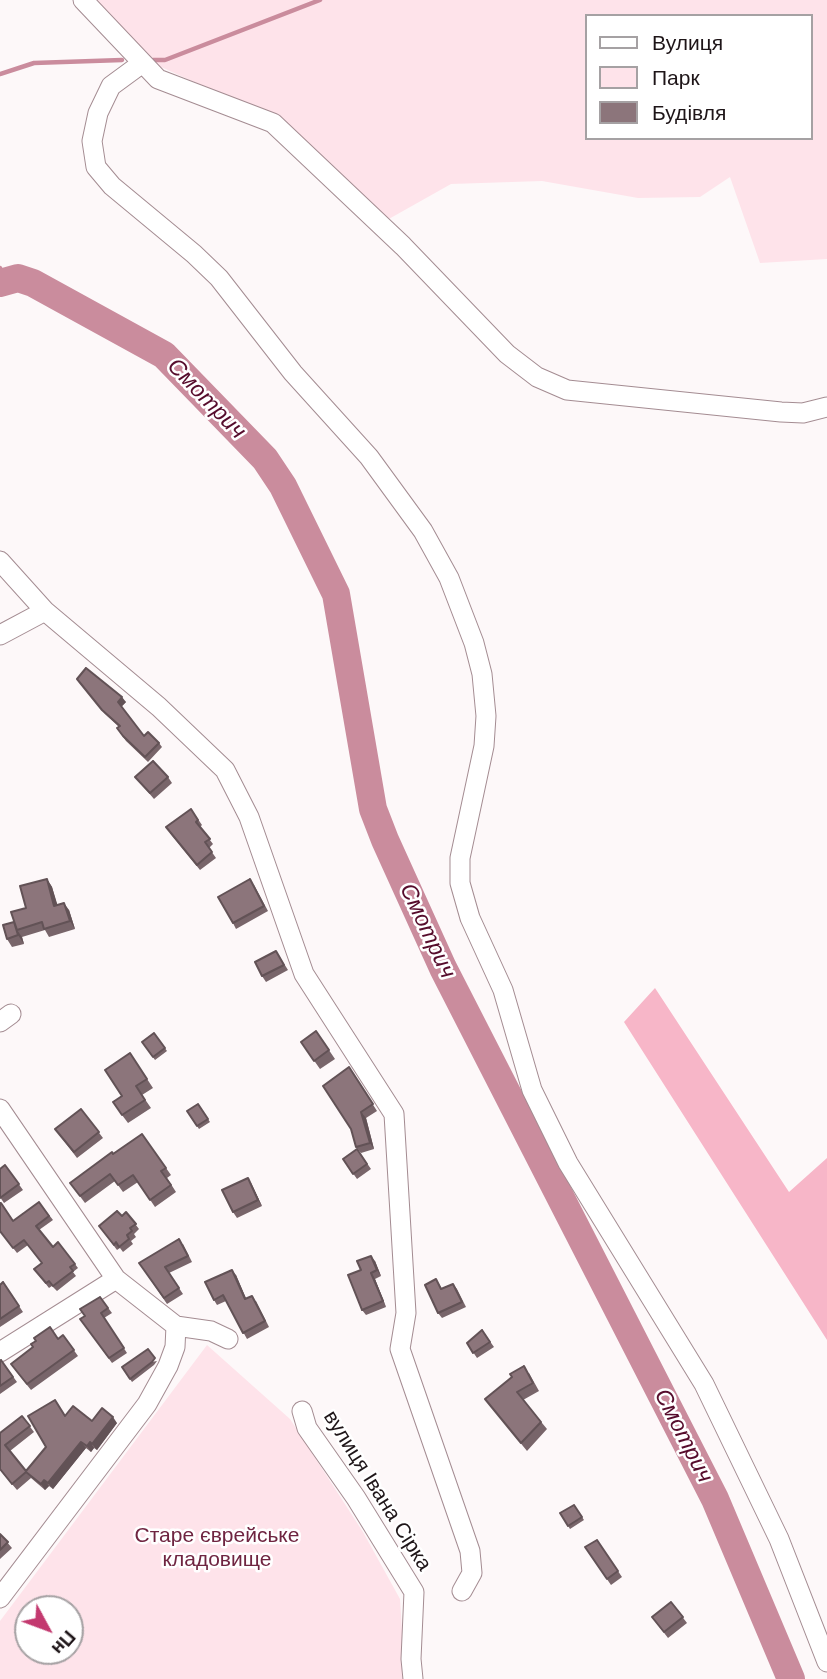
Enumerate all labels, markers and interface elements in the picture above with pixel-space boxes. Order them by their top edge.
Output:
legend [586,14,813,140]
text: Вулиця [652,31,723,54]
text: Парк [652,66,700,89]
text: Будівля [652,101,726,124]
water label: Смотрич [161,353,251,445]
water label: Смотрич [393,879,461,983]
water label: Смотрич [648,1384,718,1488]
street label: вулиця Івана Сірка [317,1406,437,1576]
park label: Старе єврейське кладовище [135,1523,299,1573]
north arrow [14,1595,84,1665]
text: Пн [48,1626,80,1659]

